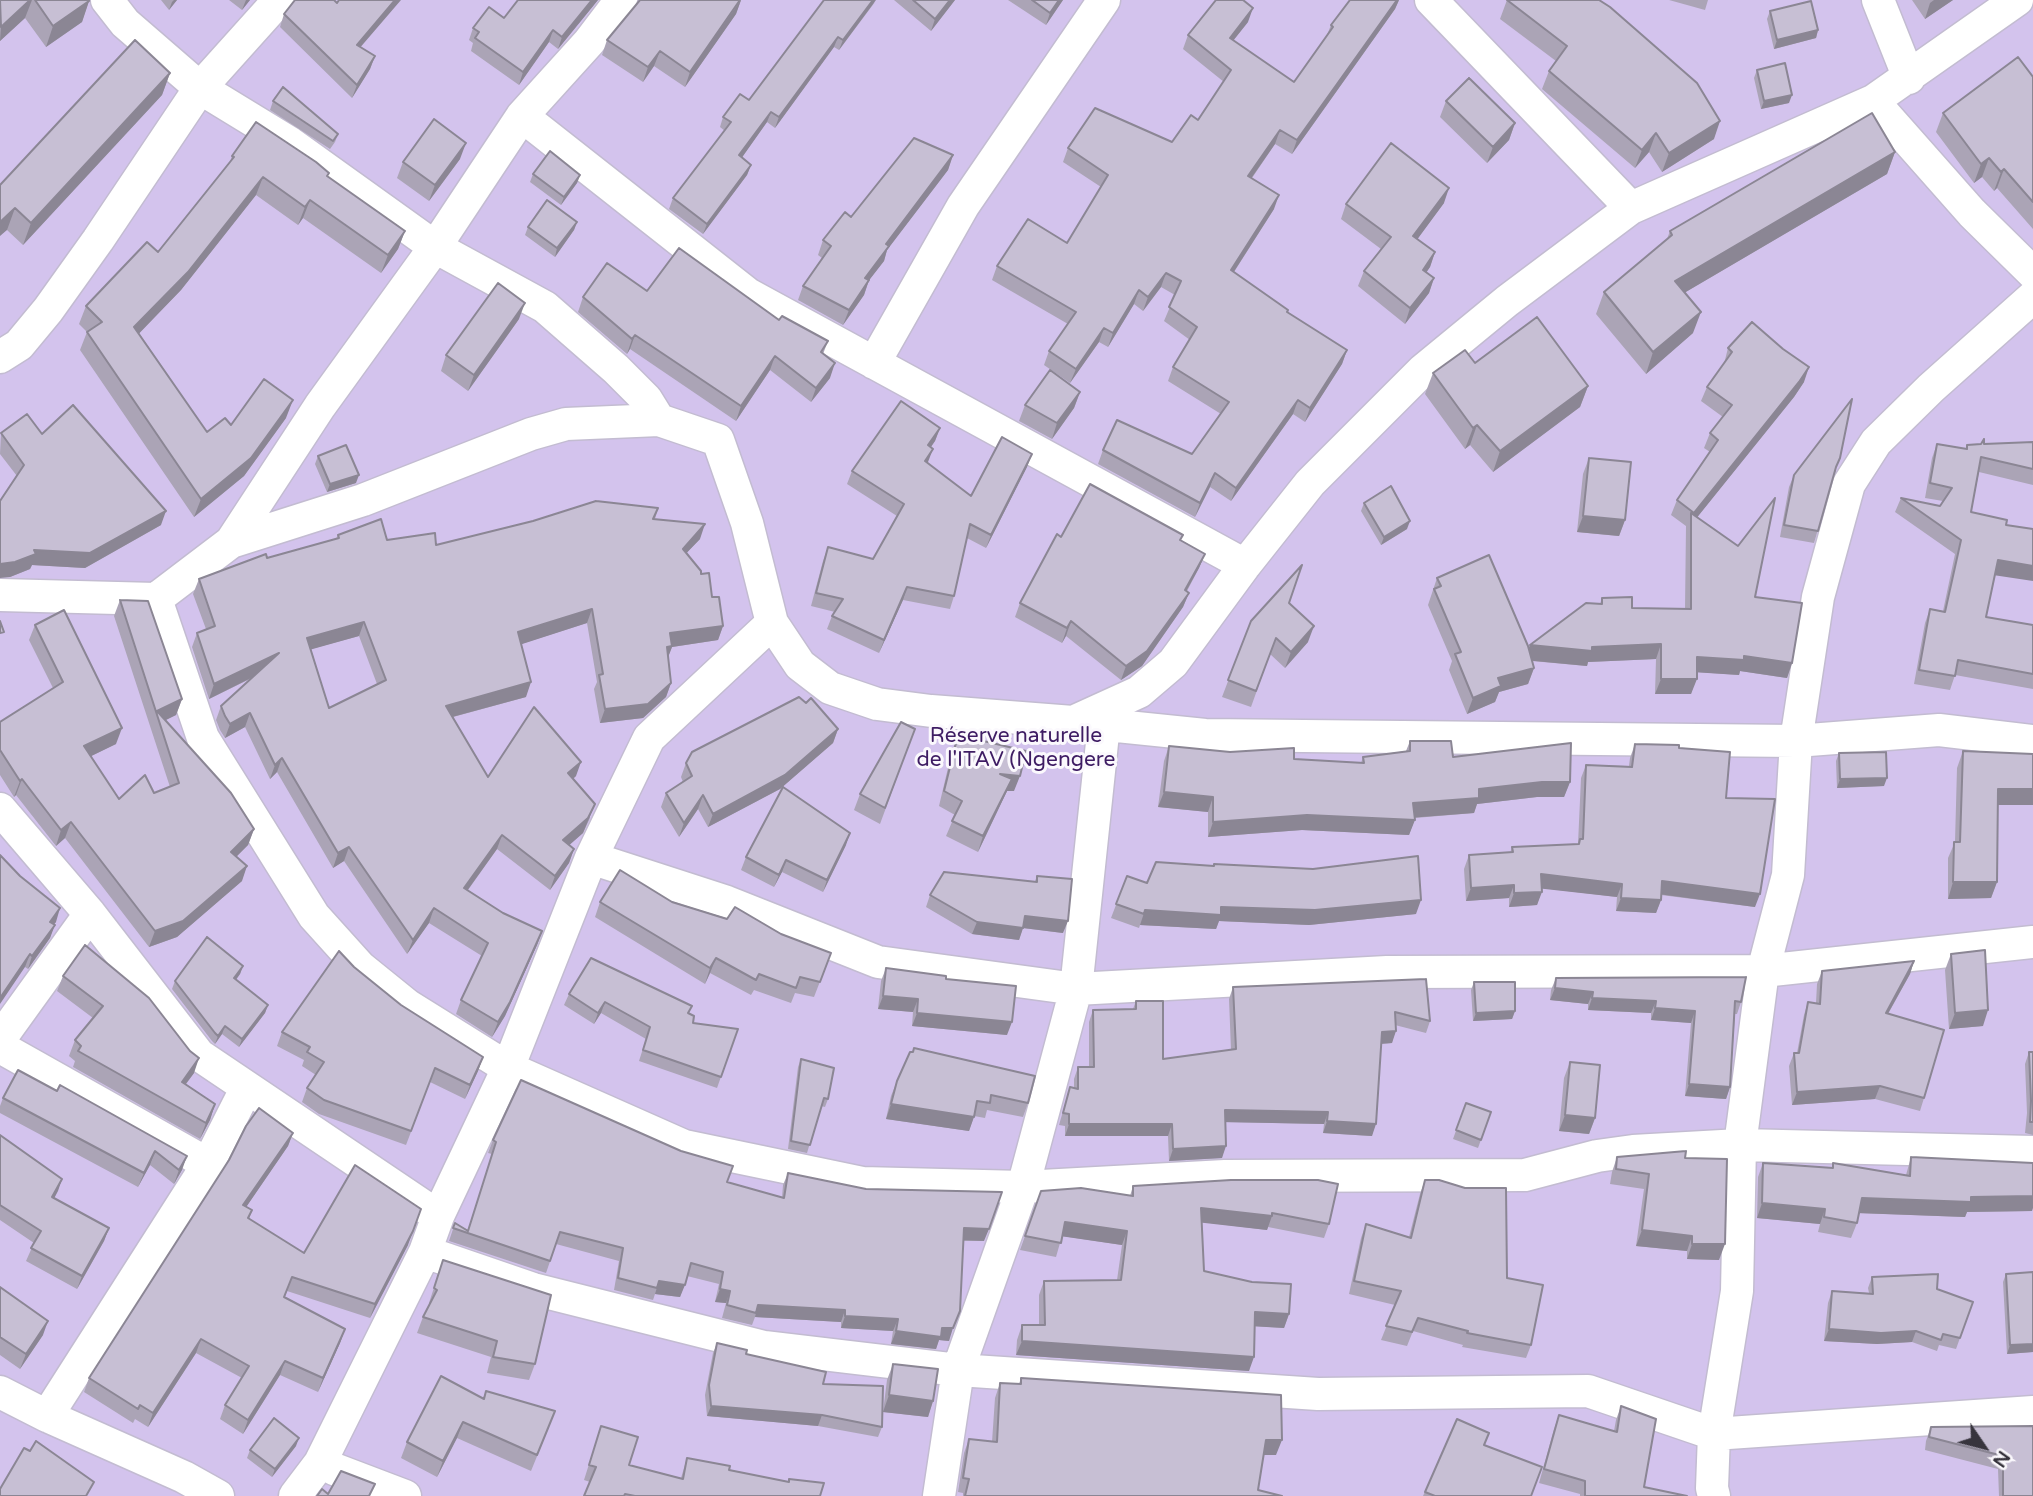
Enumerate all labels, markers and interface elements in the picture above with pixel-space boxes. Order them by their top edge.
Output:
park label: Réserve naturelle de l'ITAV (Ngengere [917,723,1115,773]
north arrow [1949,1412,2019,1482]
text: N [1988,1446,2015,1472]

